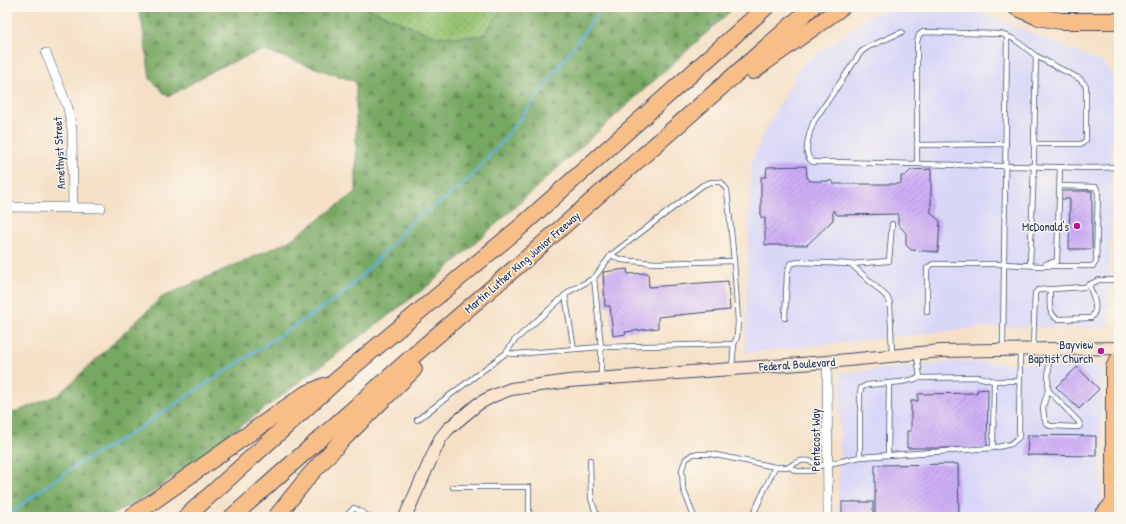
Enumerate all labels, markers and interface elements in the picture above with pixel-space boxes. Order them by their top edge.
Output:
street label: Amethyst Street [49,115,69,190]
street label: Martin Luther King Junior Freeway [461,207,583,317]
place label: McDonald's [1022,218,1069,235]
marker: McDonald's [1072,221,1082,231]
place label: Bayview Baptist Church [1028,336,1093,367]
marker: Bayview Baptist Church [1096,346,1106,356]
street label: Federal Boulevard [757,353,836,375]
street label: Pentecost Way [807,408,824,472]

